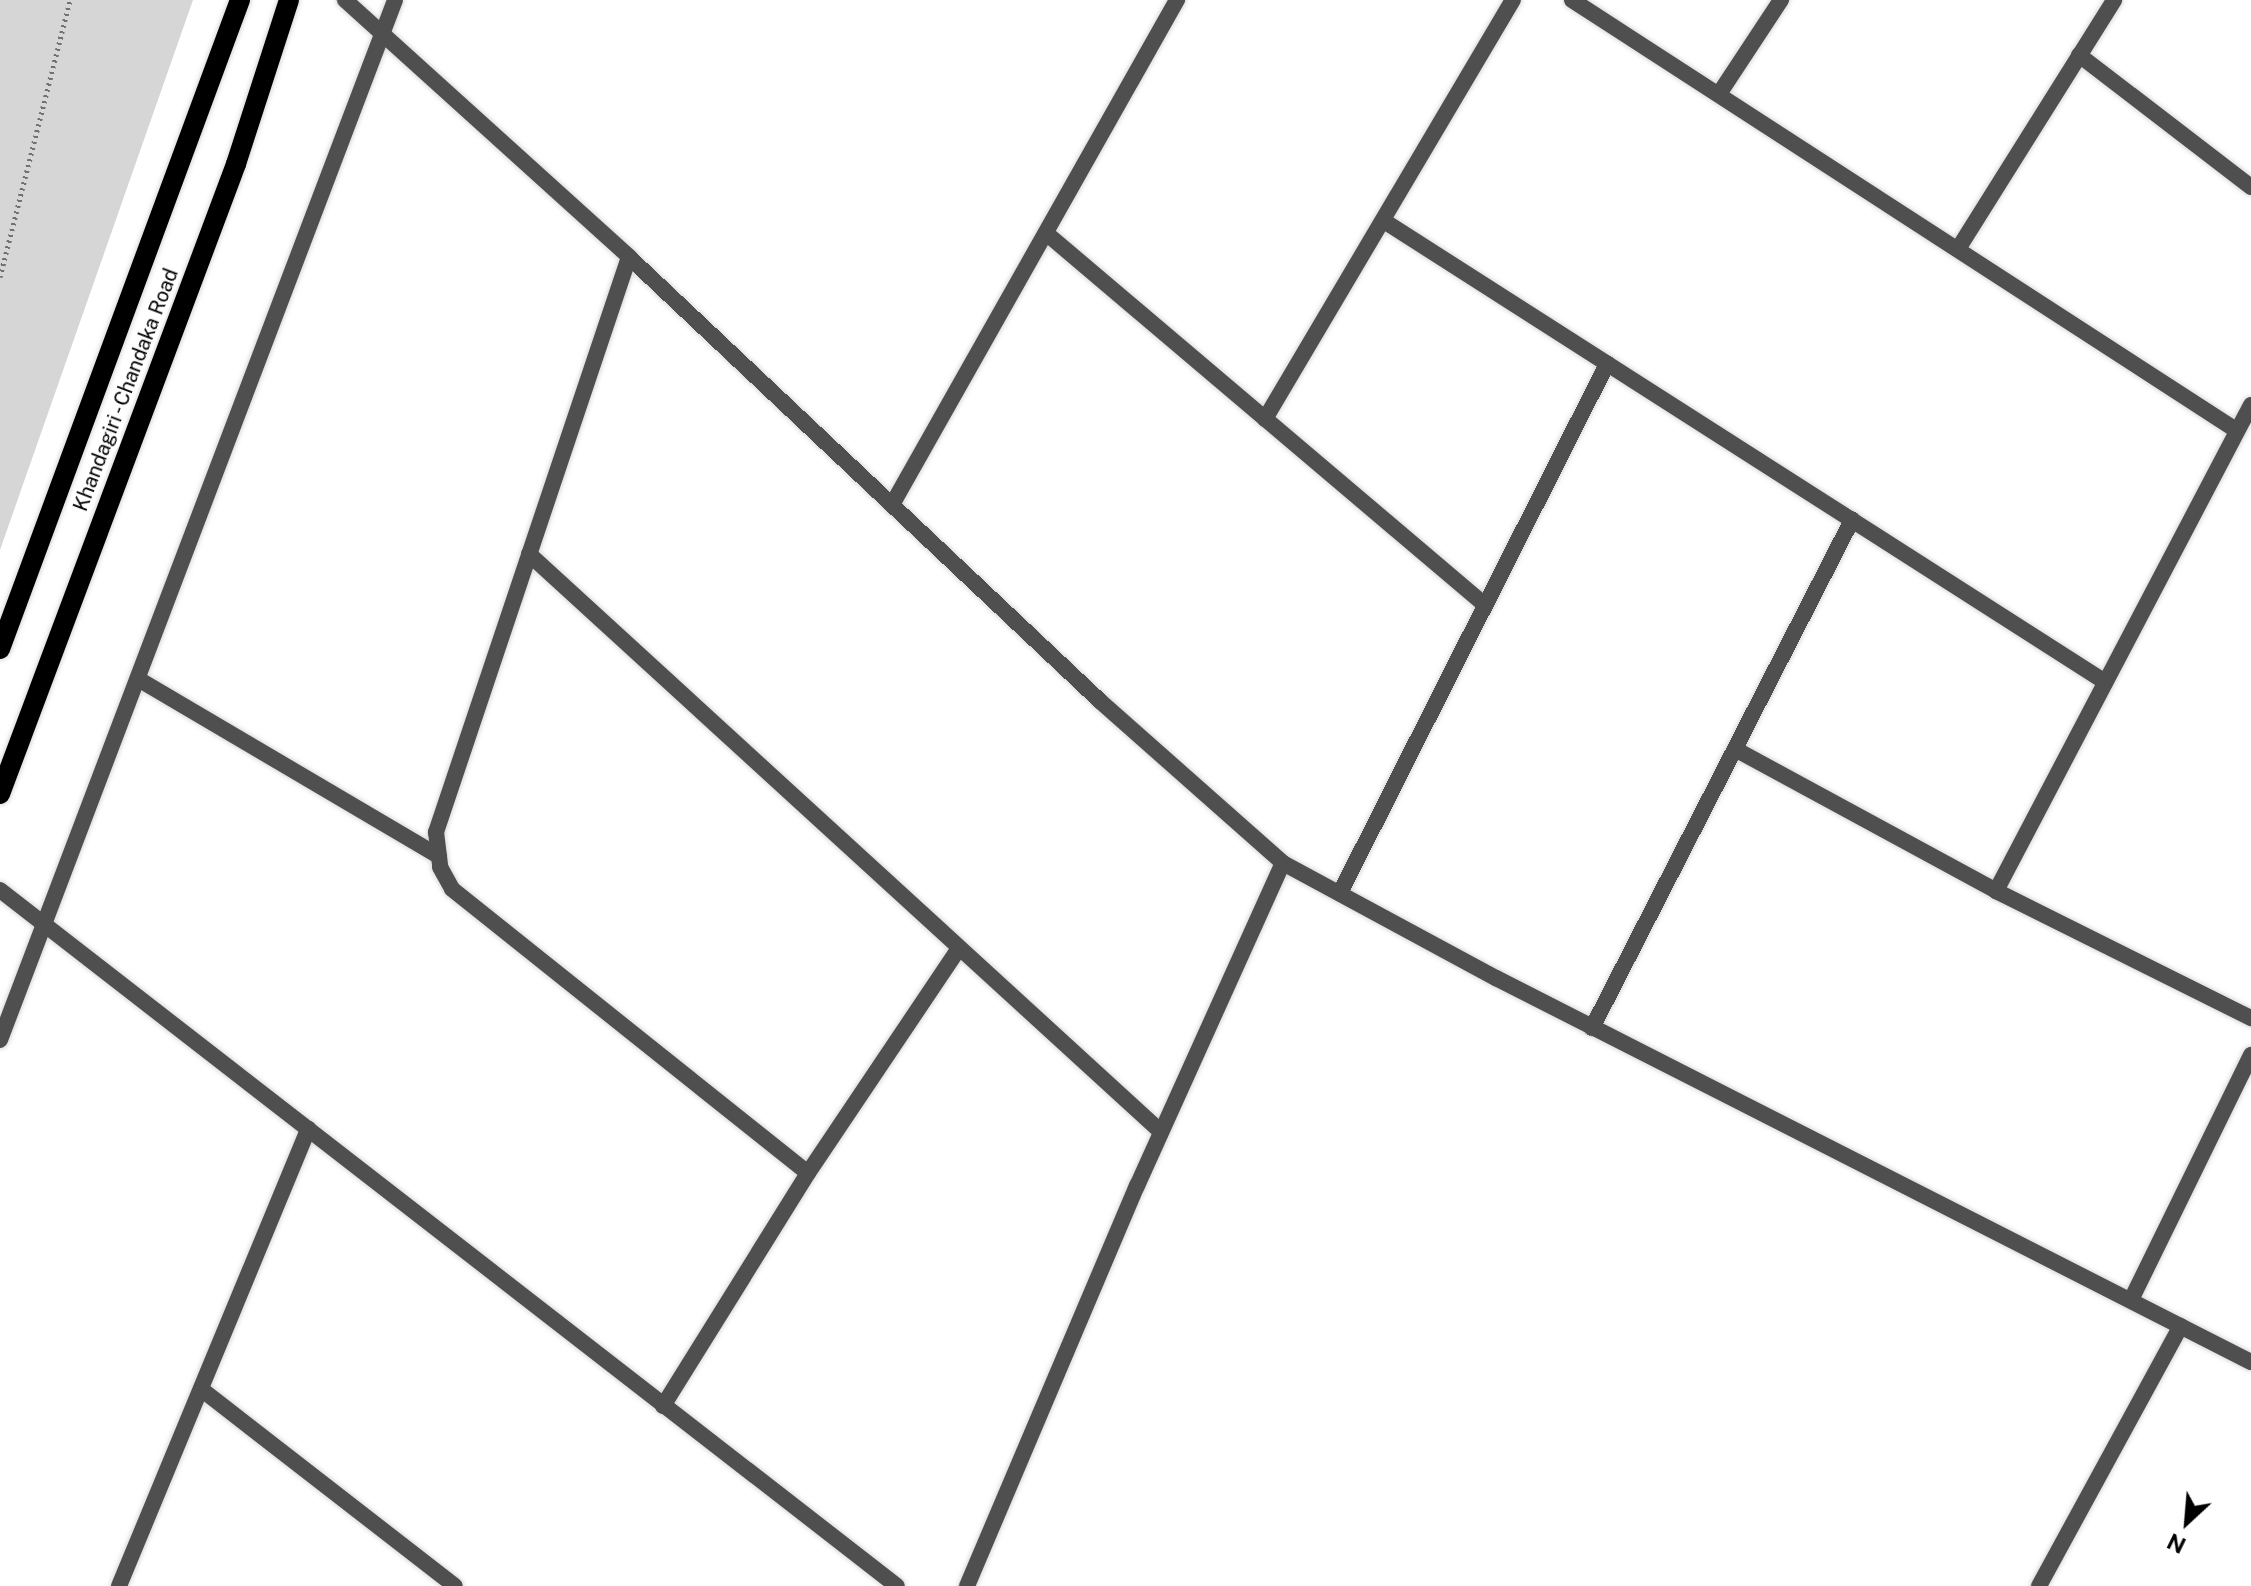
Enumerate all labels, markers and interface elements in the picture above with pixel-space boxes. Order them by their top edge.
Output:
street label: Khandagiri - Chandaka Road [68,263,184,517]
north arrow [2147,1482,2227,1562]
text: N [2163,1528,2190,1559]

